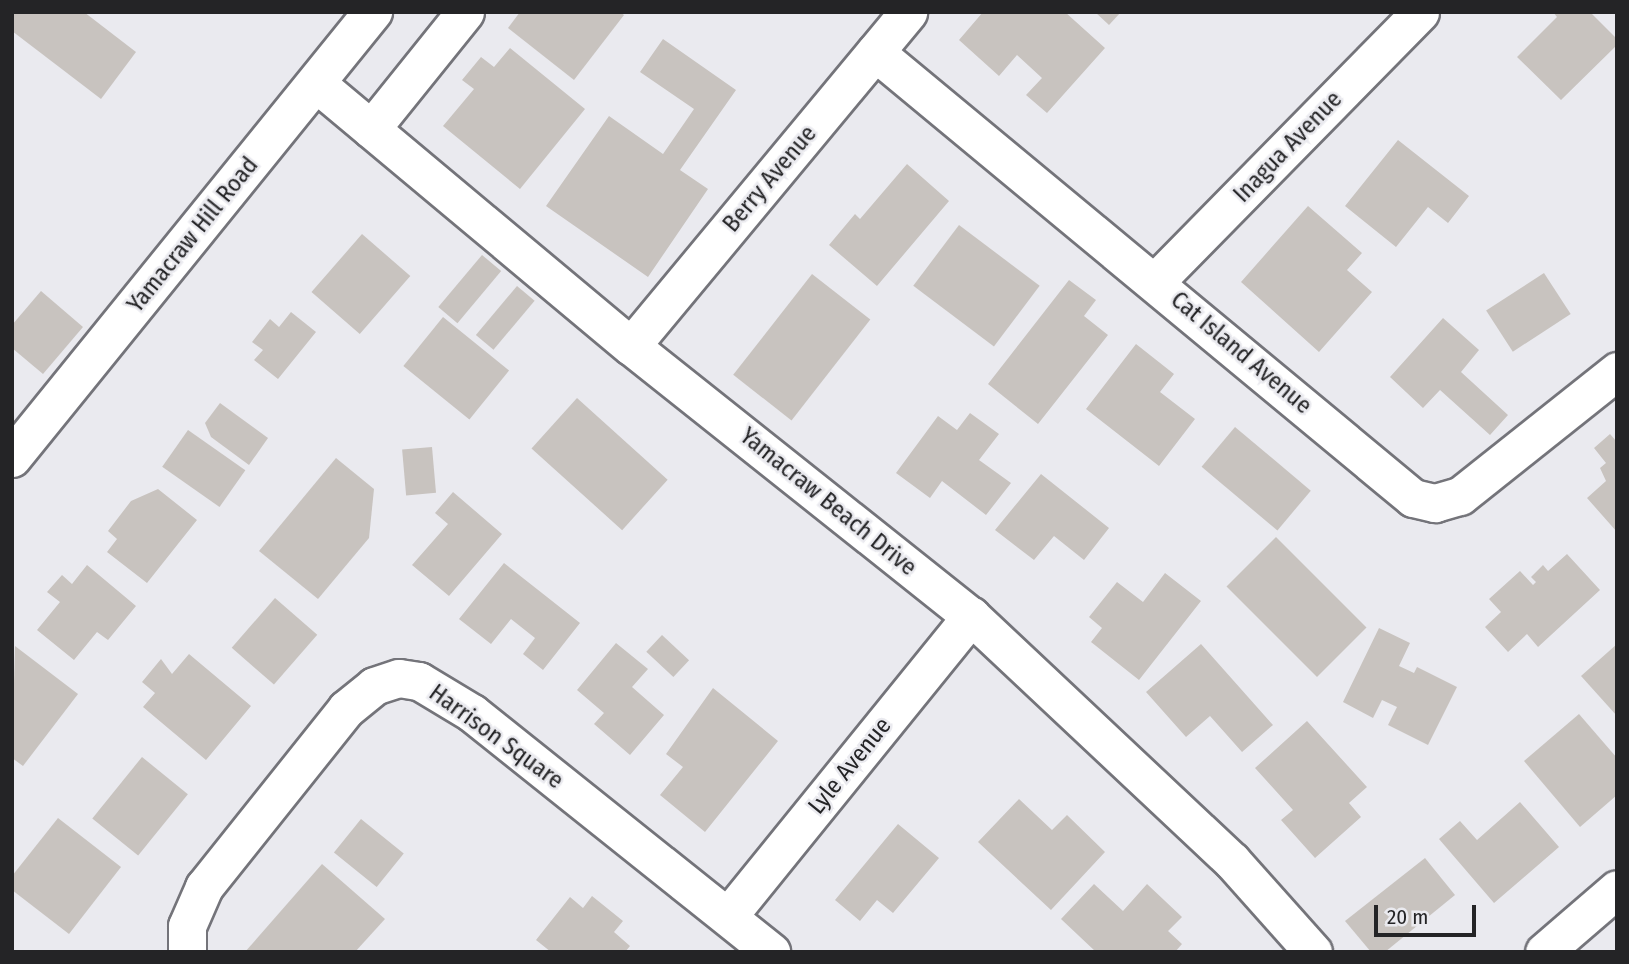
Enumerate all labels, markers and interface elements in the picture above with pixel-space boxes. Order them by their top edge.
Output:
street label: Inagua Avenue [1228,85,1348,209]
street label: Berry Avenue [717,120,823,238]
street label: Yamacraw Hill Road [122,151,264,319]
street label: Cat Island Avenue [1165,286,1317,420]
street label: Yamacraw Beach Drive [734,422,922,582]
street label: Harrison Square [423,679,569,795]
street label: Lyle Avenue [802,712,898,820]
scale bar [1377,890,1478,934]
text: 20 m [1387,904,1428,930]

